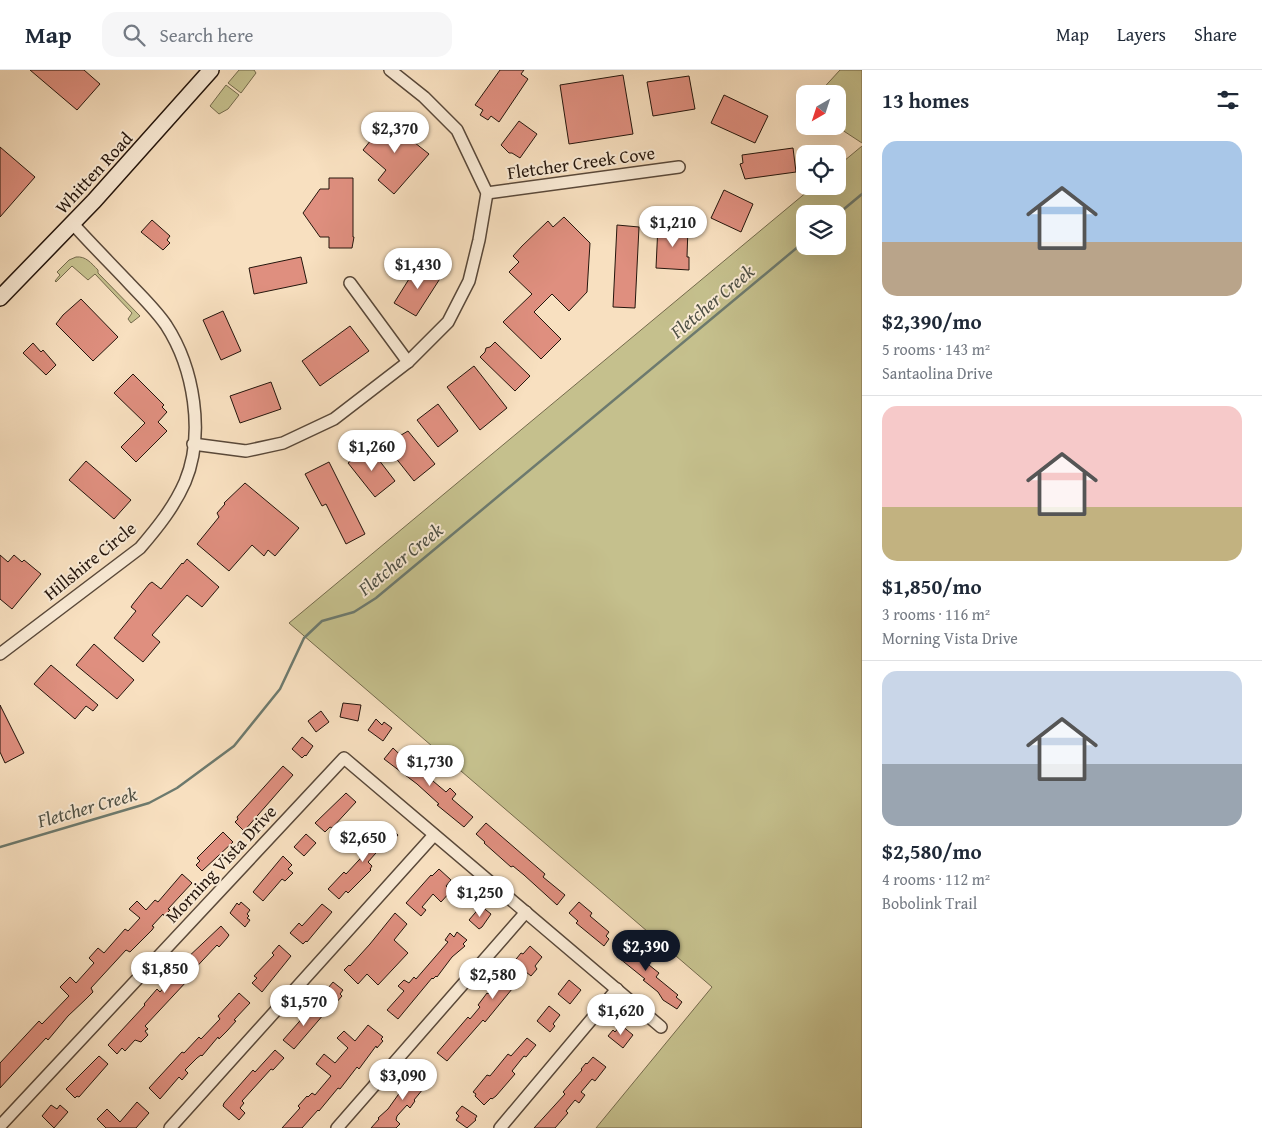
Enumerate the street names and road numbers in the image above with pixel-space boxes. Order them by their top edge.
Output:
street label: Whitten Road [49,125,139,220]
street label: Fletcher Creek Cove [505,139,656,186]
street label: Hillshire Circle [38,515,142,606]
street label: Morning Vista Drive [159,799,283,929]

